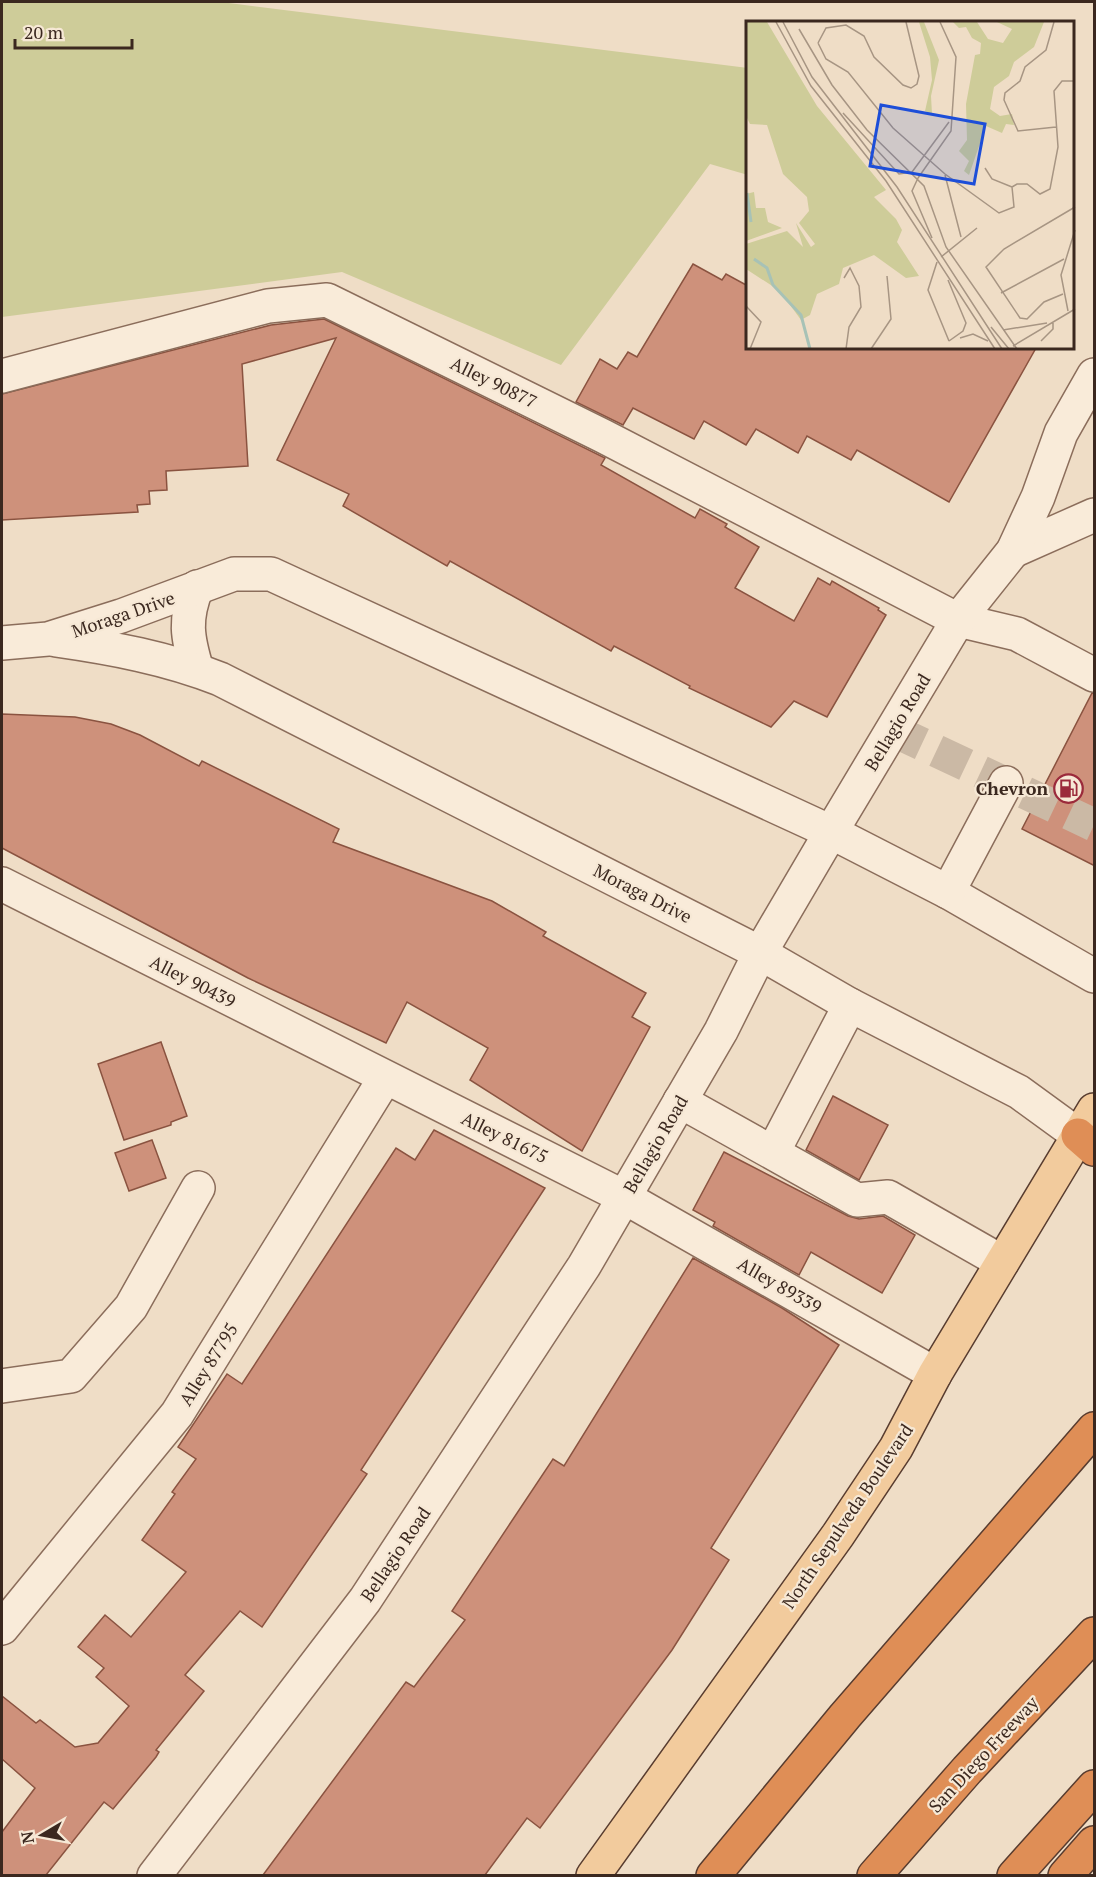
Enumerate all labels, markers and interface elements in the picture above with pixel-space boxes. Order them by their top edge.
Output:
scale bar [15,12,132,50]
text: 20 m [24,20,64,44]
inset map [746,21,1075,350]
street label: Alley 90877 [447,351,541,413]
street label: Moraga Drive [68,585,178,643]
street label: Bellagio Road [859,669,935,775]
fuel station icon: Chevron [1053,772,1085,804]
place label: Chevron [976,776,1048,800]
street label: Moraga Drive [590,858,696,928]
street label: Alley 90439 [146,949,240,1013]
street label: Bellagio Road [617,1091,693,1197]
street label: Alley 81675 [458,1106,552,1168]
street label: Alley 89339 [734,1251,826,1319]
street label: Alley 87795 [173,1318,243,1410]
street label: North Sepulveda Boulevard [776,1419,918,1613]
street label: Bellagio Road [354,1502,436,1606]
street label: San Diego Freeway [923,1690,1044,1817]
north arrow [12,1805,72,1865]
text: N [15,1830,39,1845]

